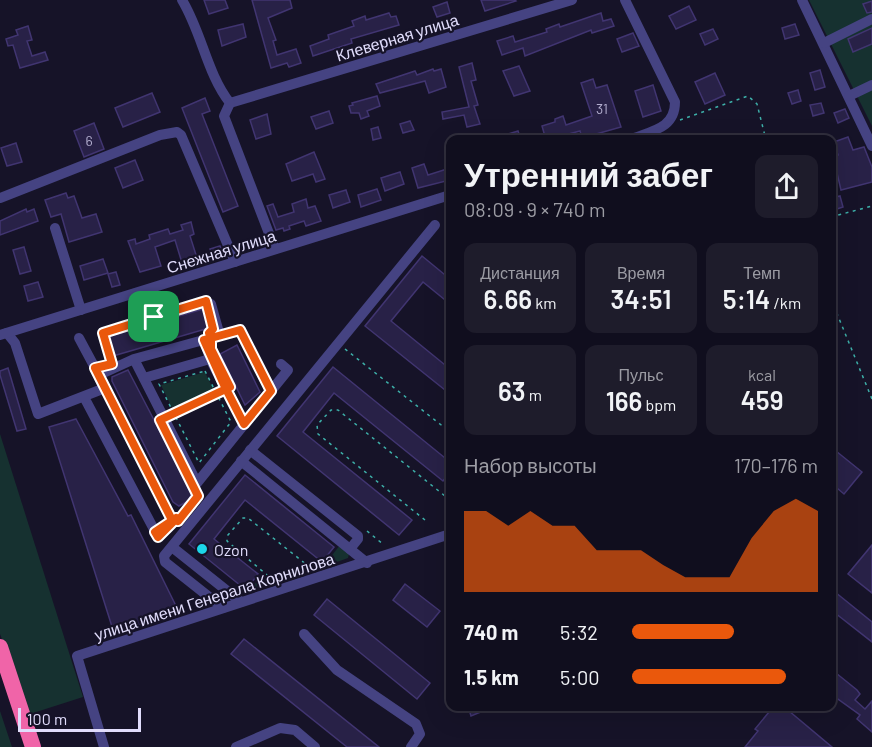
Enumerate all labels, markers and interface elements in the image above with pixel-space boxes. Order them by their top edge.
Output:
street label: Клеверная улица [333,9,461,65]
house number: 31 [596,100,608,117]
house number: 6 [85,132,93,149]
text: Утренний забег [464,154,713,194]
button: share [755,155,818,218]
text: 08:09 · 9 × 740 m [464,197,606,221]
street label: Снежная улица [164,225,278,277]
text: Дистанция [480,263,560,282]
text: Время [617,263,665,282]
text: Темп [743,263,781,282]
text: 6.66 [484,283,532,314]
text: 34:51 [611,283,671,314]
text: 5:14 [723,283,770,314]
pin [128,291,179,342]
text: km [532,293,556,312]
text: /km [770,293,801,312]
icon: arrive [137,300,170,333]
text: Пульс [619,365,663,384]
text: kcal [748,365,776,384]
text: 63 [498,375,526,406]
text: 459 [741,384,783,415]
text: m [526,385,542,404]
text: 166 [606,385,642,416]
text: bpm [642,395,676,414]
text: Набор высоты [464,453,597,477]
text: 170–176 m [734,453,818,477]
place label: Ozon [214,540,248,559]
marker: Ozon [195,542,209,556]
street label: улица имени Генерала Корнилова [92,548,336,644]
text: 740 m [464,620,518,644]
text: 5:32 [560,620,598,644]
text: 1.5 km [464,665,519,689]
text: 5:00 [560,665,600,689]
scale bar [18,705,141,732]
text: 100 m [27,709,67,728]

